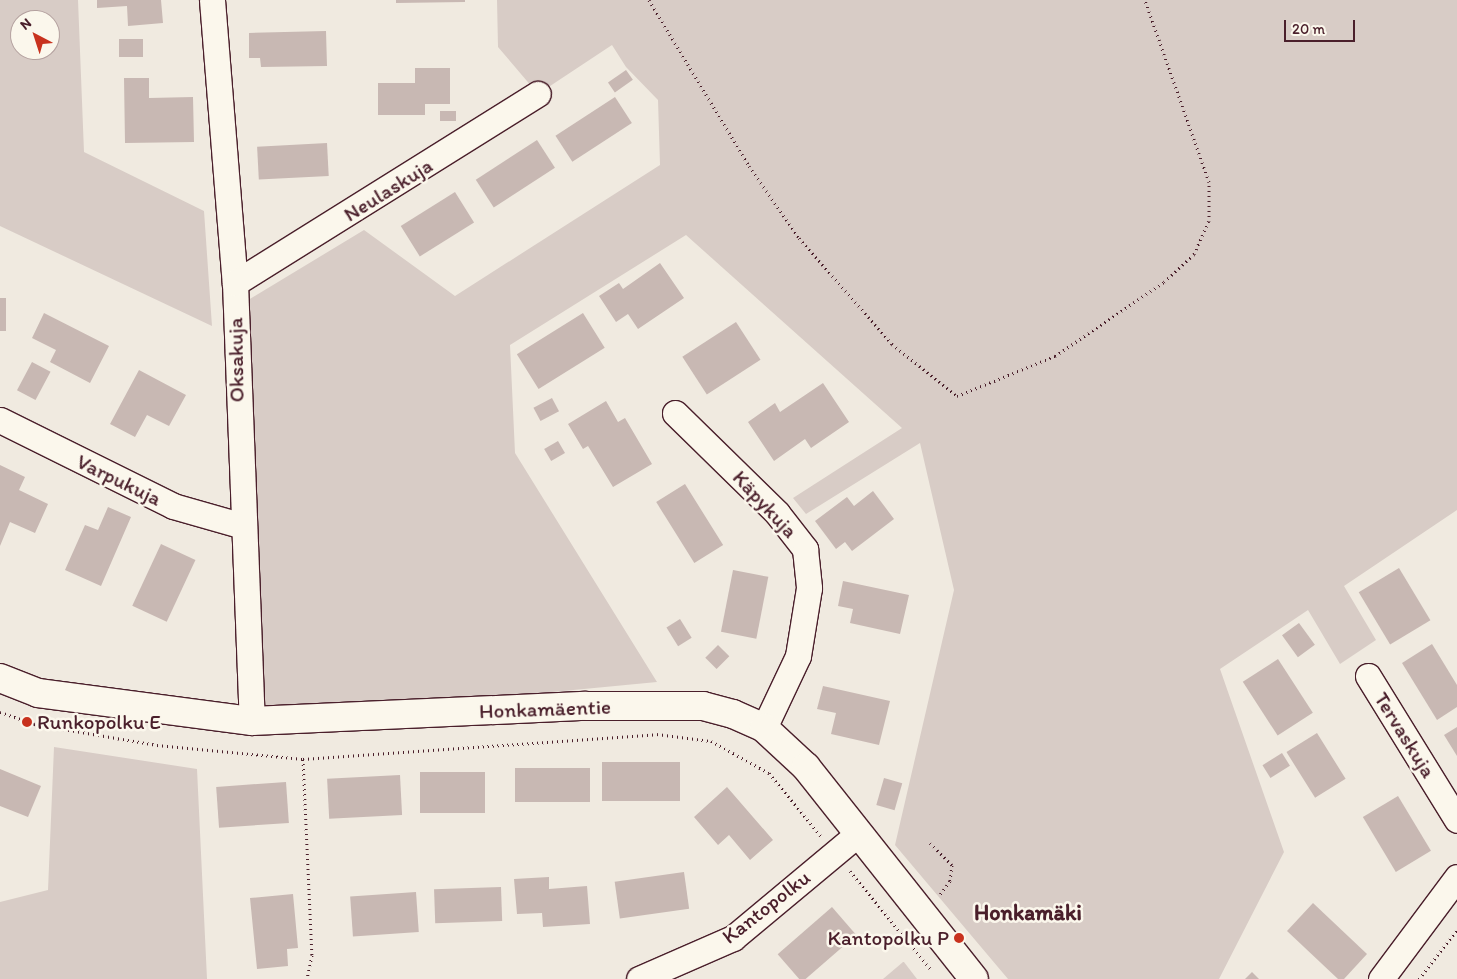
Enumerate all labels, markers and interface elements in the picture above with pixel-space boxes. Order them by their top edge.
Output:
north arrow [10,10,60,60]
scale bar [1287,10,1358,42]
text: N [17,14,35,33]
text: 20 m [1292,20,1325,38]
street label: Neulaskuja [339,153,437,227]
street label: Oksakuja [223,317,249,403]
street label: Varpukuja [72,449,166,511]
street label: Käpykuja [727,465,803,543]
street label: Tervaskuja [1369,688,1441,782]
street label: Honkamäentie [479,694,611,724]
place label: Runkopolku E [37,709,161,735]
marker: Runkopolku E [21,716,33,728]
street label: Kantopolku [717,865,815,949]
district label: Honkamäki [974,900,1082,926]
place label: Kantopolku P [827,925,949,951]
marker: Kantopolku P [953,932,965,944]

